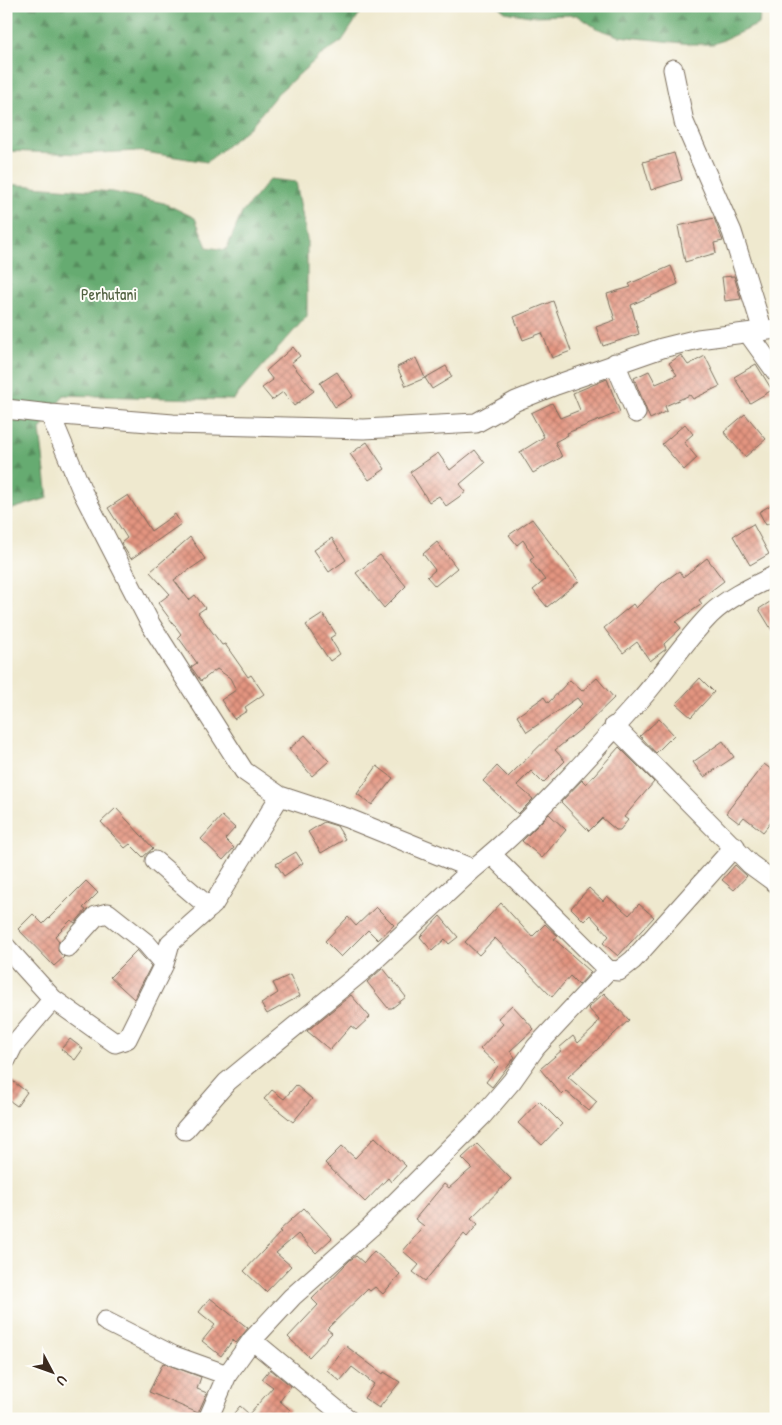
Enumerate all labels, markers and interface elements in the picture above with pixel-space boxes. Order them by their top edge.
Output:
park label: Perhutani [81,283,137,305]
north arrow [28,1348,78,1398]
text: U [52,1372,72,1390]

